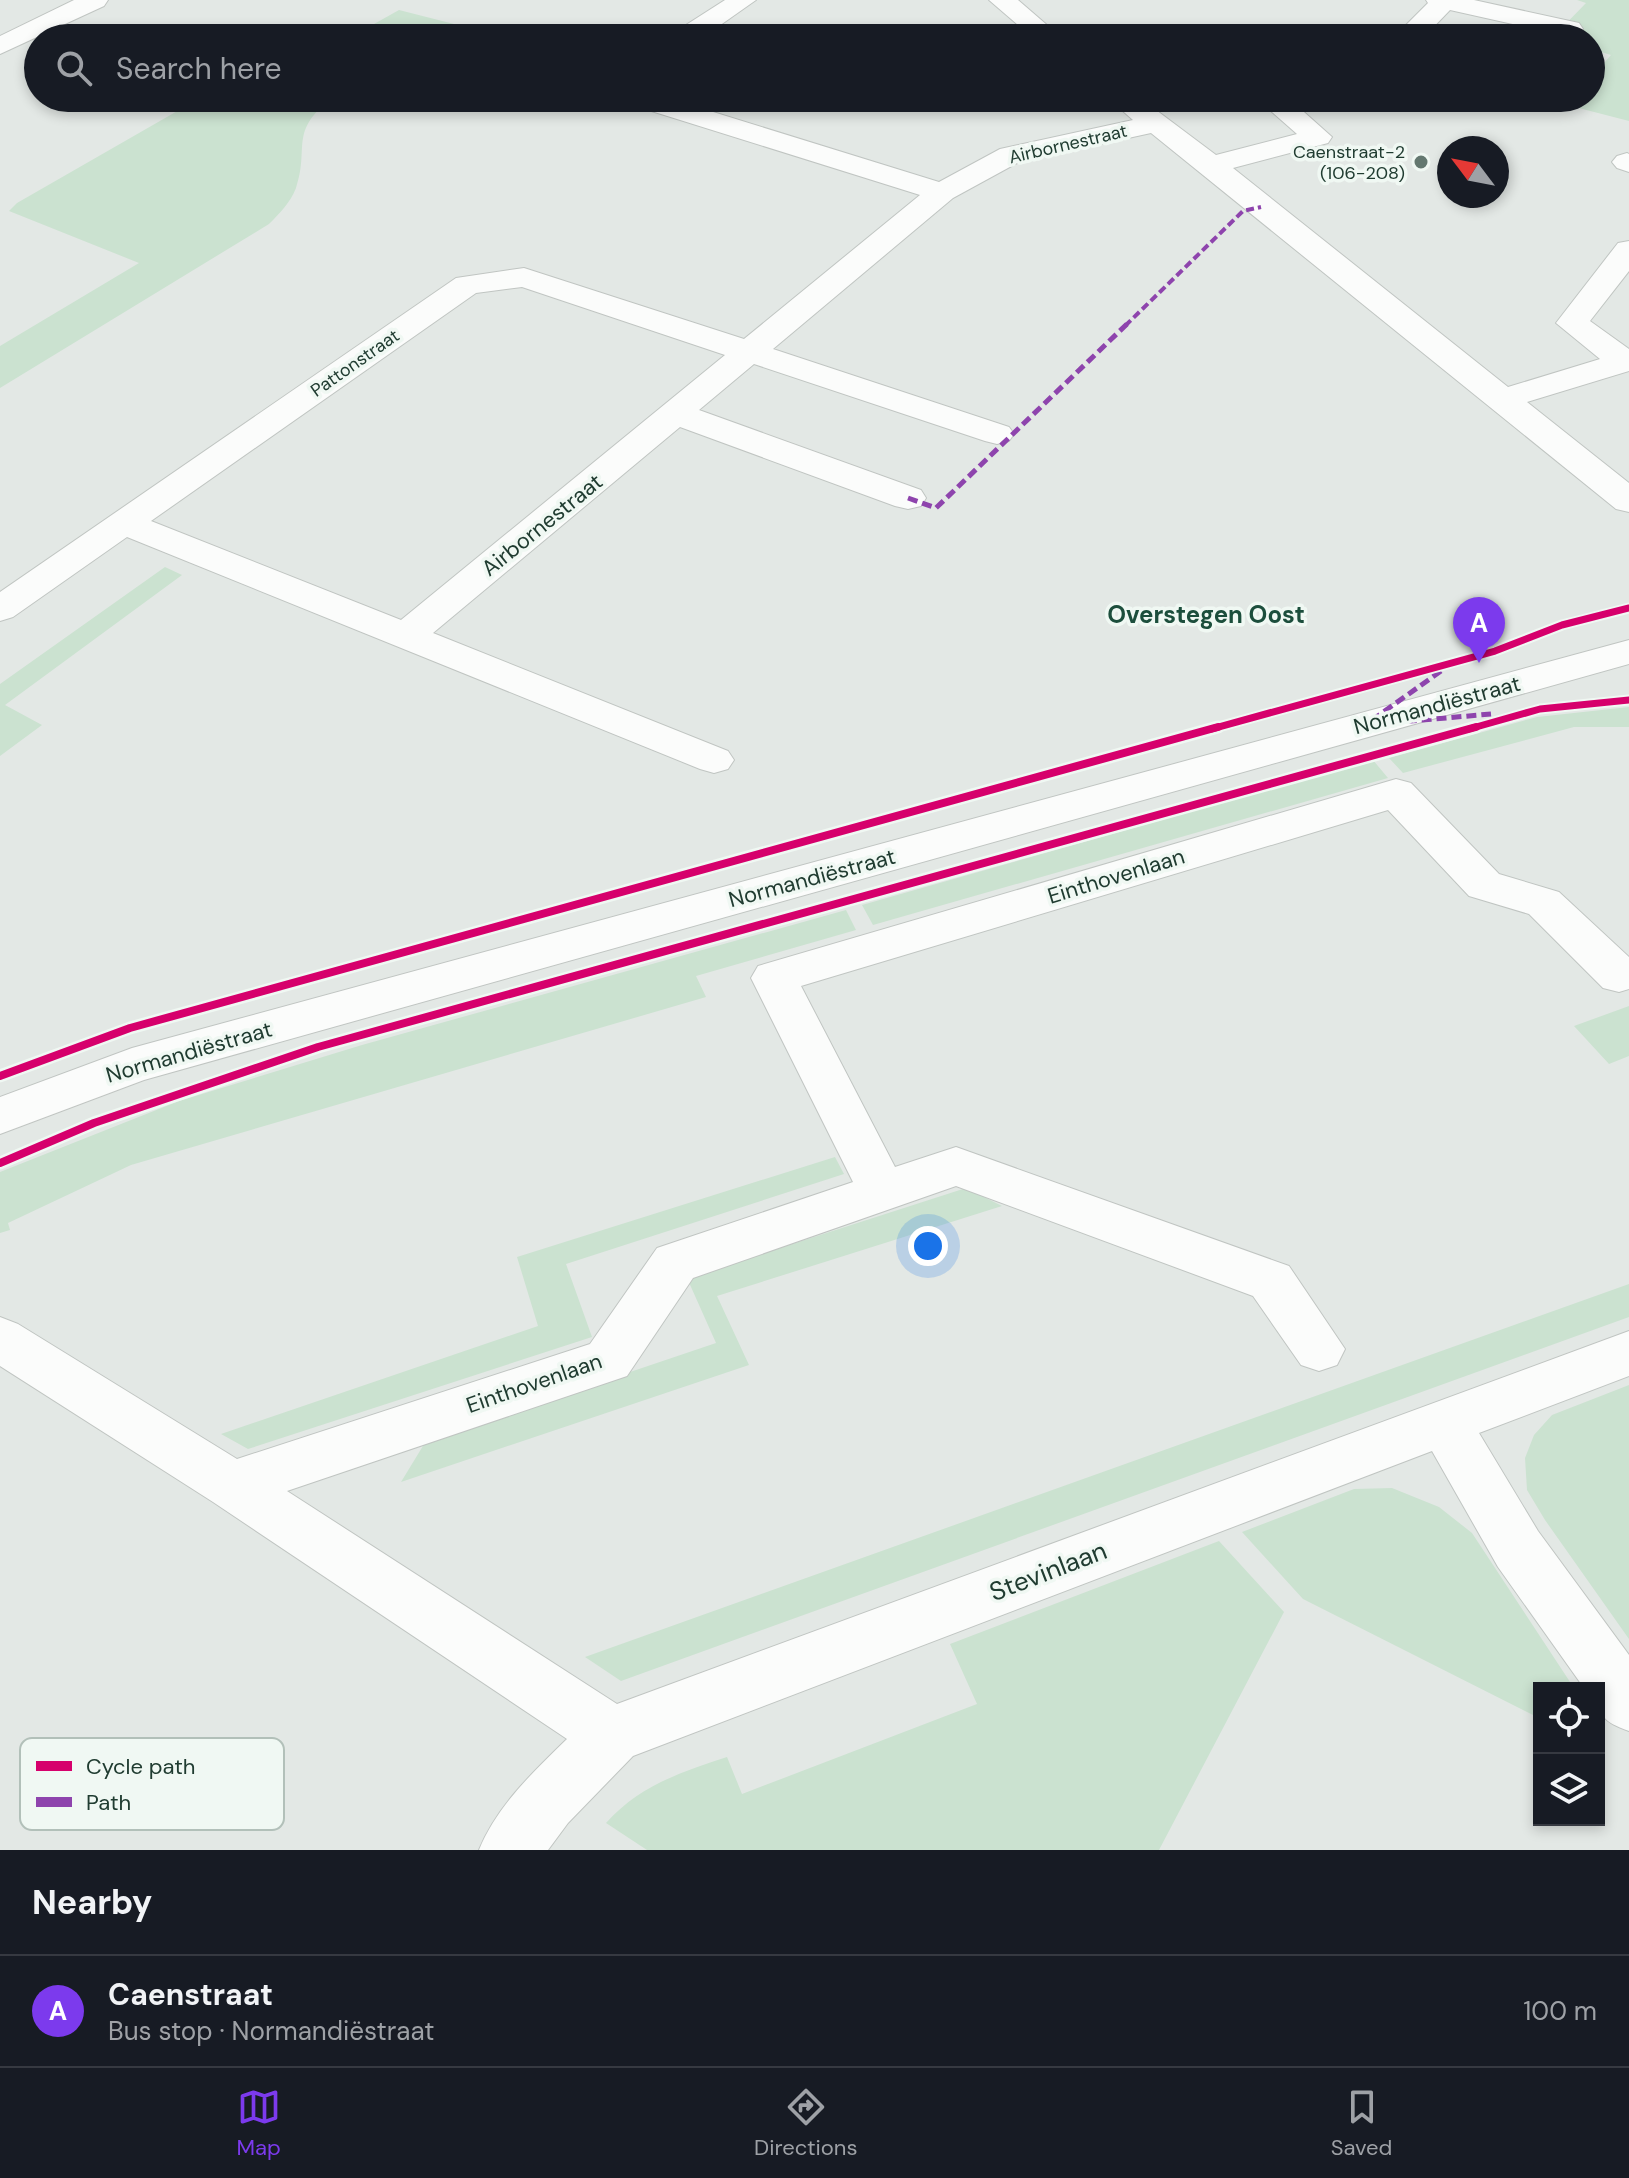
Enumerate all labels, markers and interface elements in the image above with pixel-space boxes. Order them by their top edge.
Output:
search box [24,24,1605,112]
icon: search [52,46,96,90]
text: Search here [116,49,282,88]
street label: Airbornestraat [1006,119,1130,169]
north arrow [1437,136,1509,208]
place label: Caenstraat-2 (106-208) [1293,140,1405,185]
marker: Caenstraat-2 (106-208) [1412,153,1430,171]
street label: Pattonstraat [306,324,404,402]
street label: Airbornestraat [475,467,609,583]
pin: A [1453,597,1505,663]
district label: Overstegen Oost [1107,599,1305,630]
street label: Normandiëstraat [1350,669,1524,741]
street label: Einthovenlaan [1044,841,1188,911]
street label: Normandiëstraat [725,842,899,914]
street label: Normandiëstraat [102,1014,276,1090]
your location [908,1226,948,1266]
street label: Einthovenlaan [462,1346,606,1420]
street label: Stevinlaan [984,1533,1112,1609]
map controls [1533,1682,1605,1826]
button: locate [1533,1682,1605,1754]
legend [20,1738,284,1830]
text: Cycle path [86,1752,196,1781]
button: layers [1533,1754,1605,1826]
text: Path [86,1788,131,1817]
text: Nearby [32,1880,152,1925]
text: Caenstraat [108,1975,273,2014]
text: A [49,1994,67,2028]
text: 100 m [1523,1994,1597,2028]
text: Bus stop · Normandiëstraat [108,2014,434,2048]
tab: Map [237,2085,281,2162]
tab: Directions [754,2085,858,2162]
tab: Saved [1331,2085,1392,2162]

